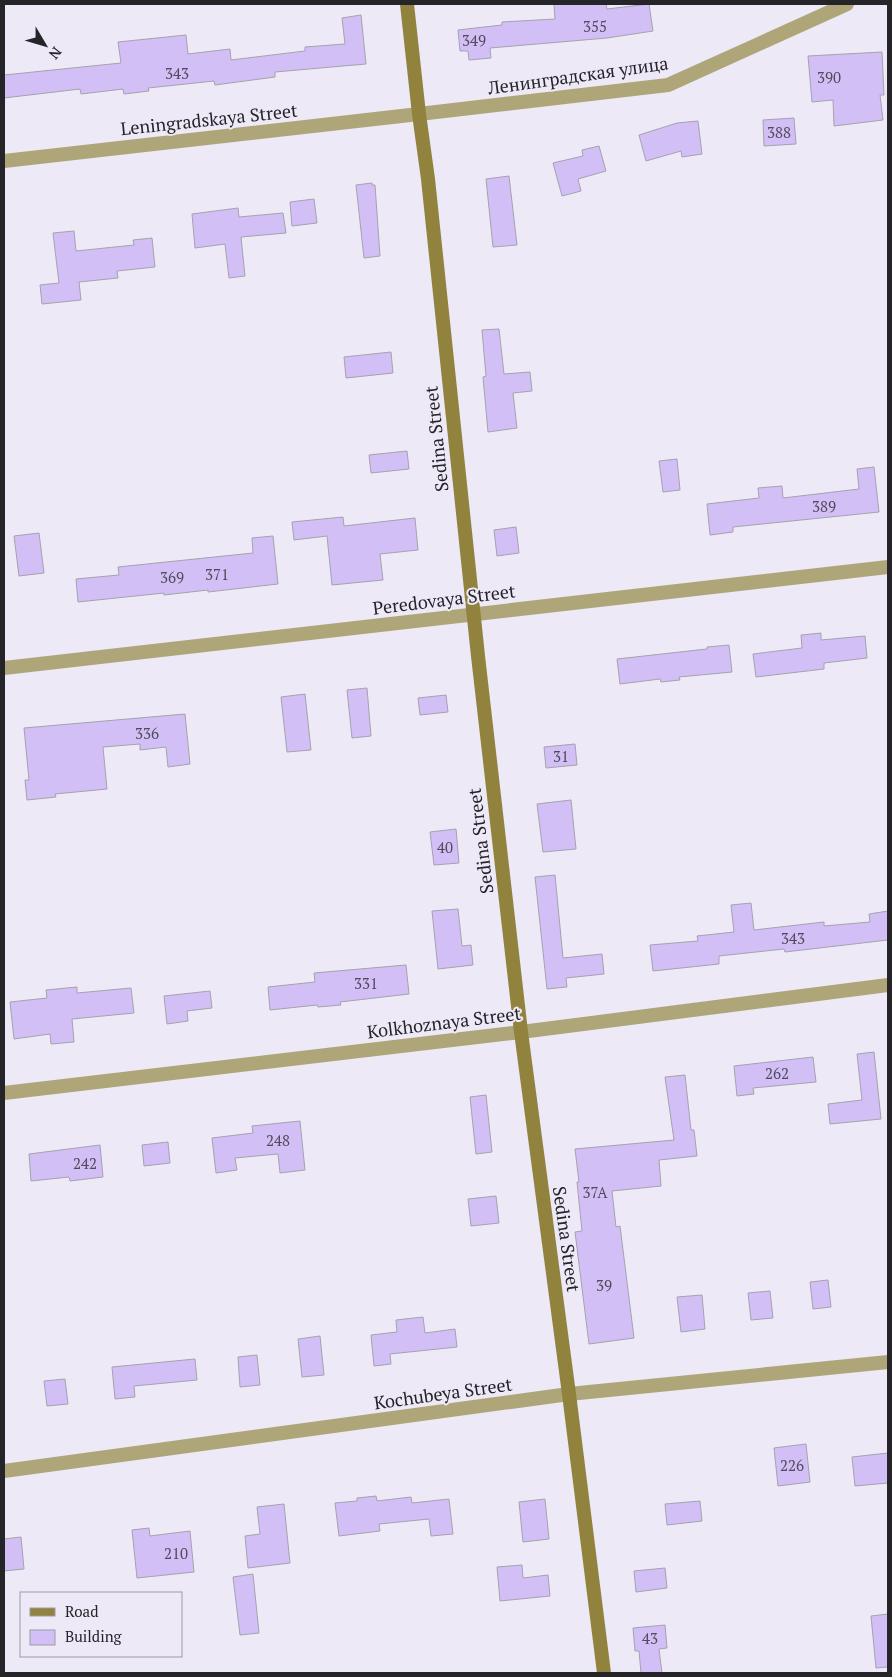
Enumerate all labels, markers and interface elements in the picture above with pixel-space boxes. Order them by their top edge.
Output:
house number: 355 [583,16,607,36]
north arrow [20,20,70,70]
house number: 349 [462,30,486,50]
text: N [45,43,66,64]
street label: Ленинградская улица [485,50,670,100]
house number: 343 [165,63,189,83]
house number: 390 [817,67,841,87]
street label: Leningradskaya Street [119,98,299,140]
house number: 388 [767,122,791,142]
street label: Sedina Street [418,385,453,493]
house number: 389 [812,496,836,516]
house number: 371 [205,564,229,584]
house number: 369 [160,567,184,587]
street label: Peredovaya Street [371,578,517,620]
house number: 336 [135,723,159,743]
house number: 31 [553,746,569,766]
street label: Sedina Street [462,786,498,895]
house number: 40 [437,837,453,857]
house number: 343 [781,928,805,948]
house number: 331 [354,973,378,993]
street label: Kolkhoznaya Street [366,1001,523,1043]
house number: 262 [765,1063,789,1083]
house number: 248 [266,1130,290,1150]
house number: 242 [73,1153,97,1173]
house number: 37А [582,1182,608,1202]
street label: Sedina Street [548,1185,586,1294]
house number: 39 [596,1275,612,1295]
street label: Kochubeya Street [372,1371,514,1415]
house number: 226 [780,1455,804,1475]
house number: 210 [164,1543,188,1563]
legend [20,1592,182,1657]
text: Road [65,1601,98,1621]
text: Building [65,1626,123,1646]
house number: 43 [642,1628,658,1648]

